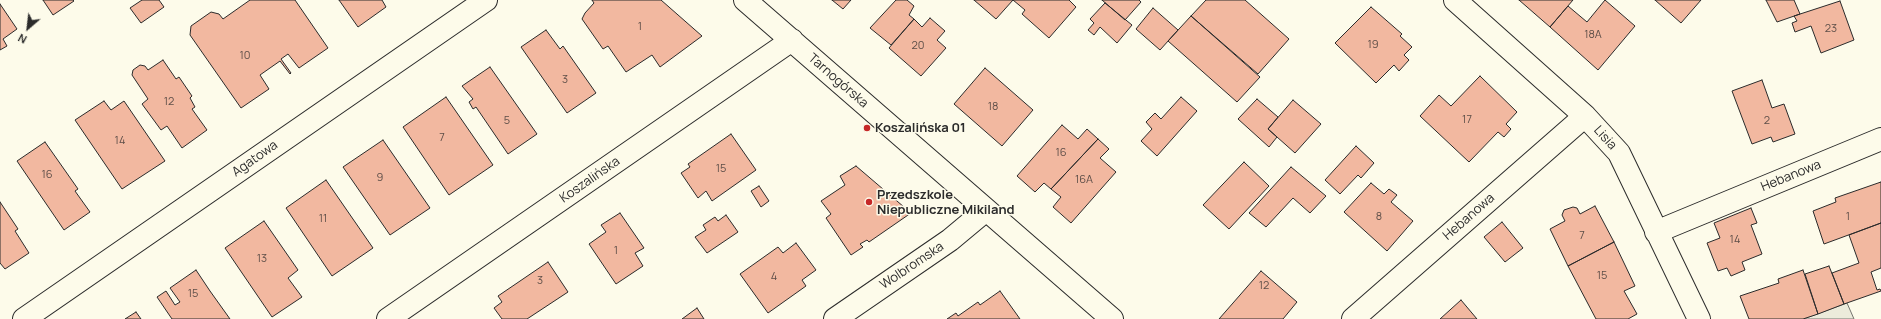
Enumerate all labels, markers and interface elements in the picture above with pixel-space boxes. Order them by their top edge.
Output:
north arrow [8,8,48,48]
house number: 1 [638,20,642,34]
house number: 23 [1825,22,1837,36]
house number: 18A [1584,28,1602,42]
text: N [15,31,29,48]
house number: 19 [1367,38,1379,52]
house number: 20 [912,39,924,53]
house number: 10 [240,49,250,63]
street label: Tarnogórska [805,51,871,111]
house number: 3 [562,73,568,87]
house number: 12 [164,95,174,109]
house number: 18 [988,100,998,114]
house number: 17 [1462,113,1472,127]
house number: 5 [504,114,510,128]
house number: 2 [1764,114,1770,128]
place label: Koszalińska 01 [875,120,966,136]
marker: Koszalińska 01 [862,123,872,133]
street label: Lisia [1590,123,1620,153]
house number: 7 [439,131,445,145]
house number: 14 [115,134,125,148]
street label: Agatowa [229,138,281,180]
house number: 16 [1055,146,1067,160]
street label: Koszalińska [557,154,623,206]
street label: Hebanowa [1759,157,1823,195]
house number: 15 [716,162,726,176]
house number: 16 [41,168,53,182]
house number: 9 [377,171,383,185]
house number: 16A [1075,173,1093,187]
place label: Przedszkole Niepubliczne Mikiland [877,187,1014,218]
street label: Hebanowa [1440,190,1498,244]
marker: Przedszkole Niepubliczne Mikiland [864,197,874,207]
house number: 8 [1376,210,1382,224]
house number: 1 [1846,210,1850,224]
house number: 11 [319,212,327,226]
house number: 7 [1579,229,1585,243]
house number: 14 [1730,233,1740,247]
street label: Wolbromska [877,239,947,293]
house number: 1 [614,244,618,258]
house number: 13 [257,252,267,266]
house number: 15 [1597,269,1607,283]
house number: 4 [771,270,777,284]
house number: 3 [537,274,543,288]
house number: 12 [1259,279,1269,293]
house number: 15 [188,287,198,301]

